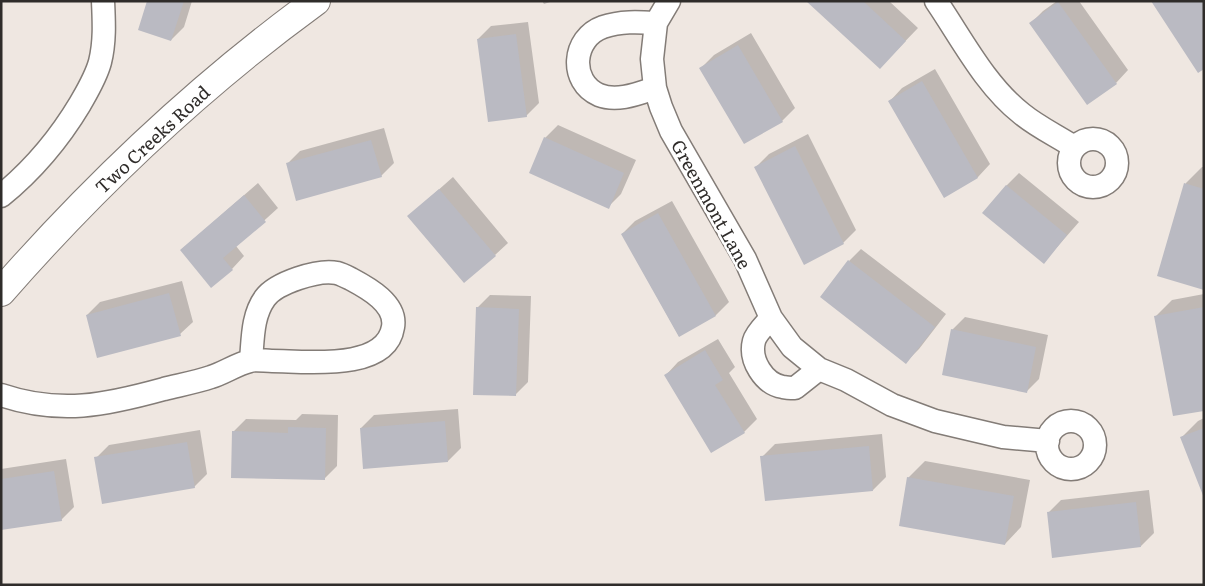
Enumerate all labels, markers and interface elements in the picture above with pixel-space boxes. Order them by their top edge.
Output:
street label: Two Creeks Road [89,79,215,199]
street label: Greenmont Lane [665,134,759,274]

